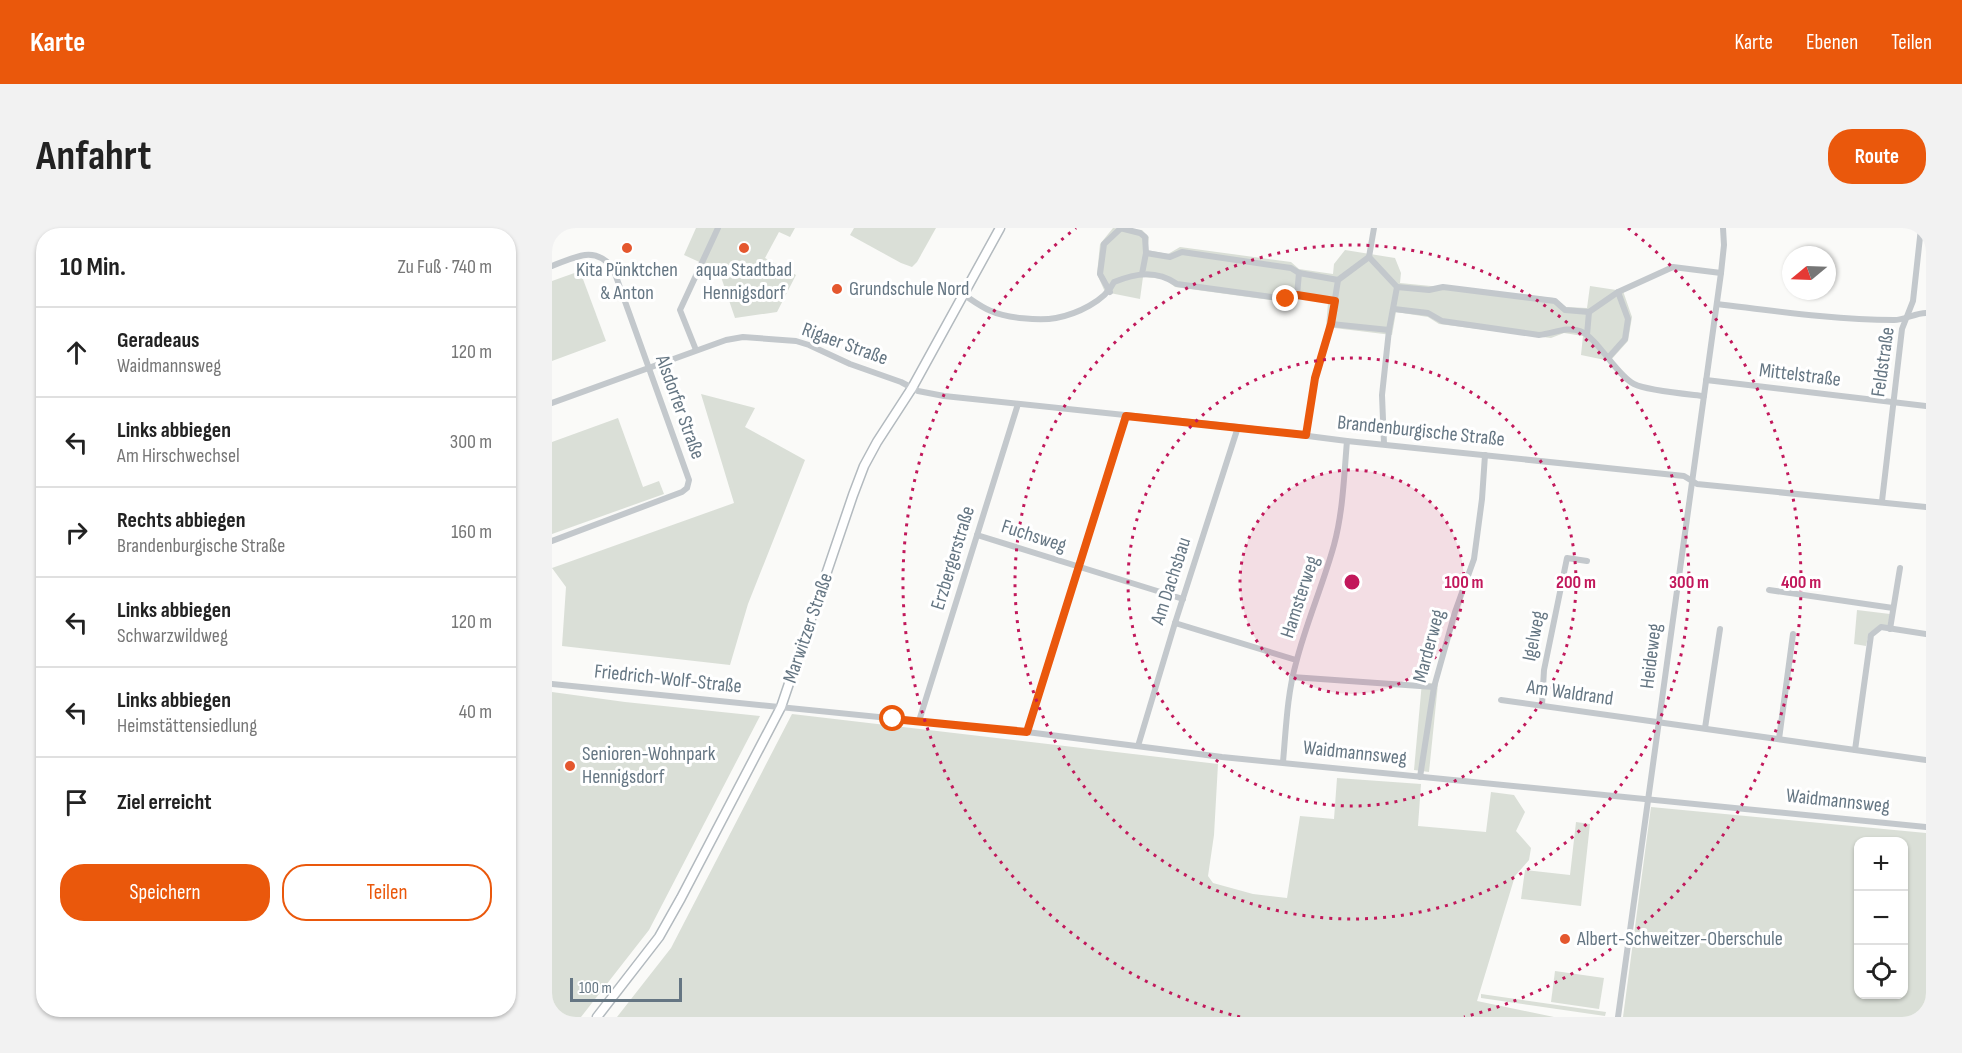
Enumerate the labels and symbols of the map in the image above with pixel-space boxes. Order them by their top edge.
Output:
marker: Kita Pünktchen & Anton [620,241,634,255]
marker: aqua Stadtbad Hennigsdorf [737,241,751,255]
north arrow [1782,246,1836,300]
place label: Kita Pünktchen & Anton [576,258,678,305]
place label: aqua Stadtbad Hennigsdorf [696,258,792,305]
place label: Grundschule Nord [849,277,969,301]
marker: Grundschule Nord [830,282,844,296]
route end [1272,285,1298,311]
street label: Rigaer Straße [799,317,891,371]
street label: Feldstraße [1866,326,1900,398]
street label: Alsdorfer Straße [650,351,710,462]
street label: Mittelstraße [1758,358,1842,392]
street label: Brandenburgische Straße [1336,410,1506,452]
street label: Erzbergerstraße [926,503,980,613]
street label: Fuchsweg [999,514,1070,558]
street label: Am Dachsbau [1145,534,1196,629]
street label: Hamsterweg [1275,553,1325,641]
street label: Marwitzer Straße [778,570,838,686]
centre of rings [1342,572,1362,592]
text: 100 m [1445,572,1484,593]
text: 200 m [1556,572,1596,593]
text: 300 m [1669,572,1709,593]
text: 400 m [1781,572,1821,593]
street label: Marderweg [1408,607,1450,685]
street label: Igelweg [1517,609,1551,663]
street label: Heideweg [1635,622,1667,690]
street label: Friedrich-Wolf-Straße [593,659,743,699]
street label: Am Waldrand [1524,675,1615,711]
route start [879,705,905,731]
street label: Waidmannsweg [1302,736,1408,770]
place label: Senioren-Wohnpark Hennigsdorf [582,742,716,789]
marker: Senioren-Wohnpark Hennigsdorf [563,759,577,773]
street label: Waidmannsweg [1785,784,1891,818]
place label: Albert-Schweitzer-Oberschule [1576,927,1783,951]
marker: Albert-Schweitzer-Oberschule [1558,932,1572,946]
scale bar [570,975,682,1002]

